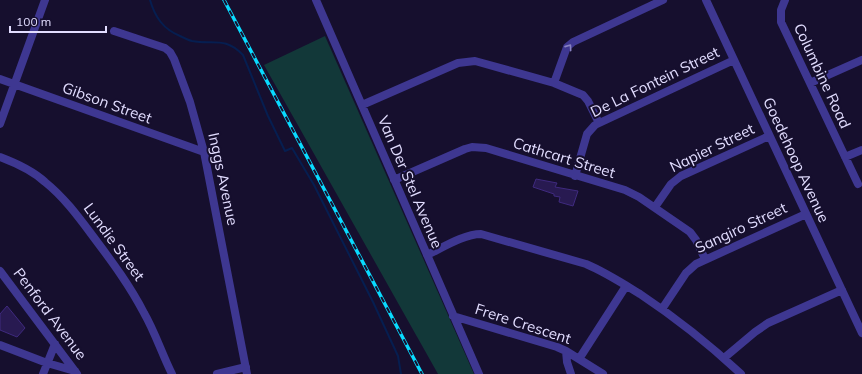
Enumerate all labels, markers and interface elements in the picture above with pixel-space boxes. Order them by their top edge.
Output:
scale bar [10,8,106,34]
text: 100 m [16,14,51,29]
street label: Columbine Road [790,20,855,131]
street label: De La Fontein Street [587,42,722,121]
one-way arrow [564,45,571,52]
street label: Gibson Street [60,78,154,127]
street label: Goedehoop Avenue [759,94,834,225]
street label: Van Der Stel Avenue [374,113,447,251]
street label: Napier Street [666,119,757,176]
street label: Inggs Avenue [204,131,243,227]
street label: Cathcart Street [511,133,618,182]
street label: Sangiro Street [692,198,790,257]
street label: Lundie Street [80,199,149,284]
street label: Penford Avenue [10,264,91,363]
street label: Frere Crescent [473,299,574,348]

